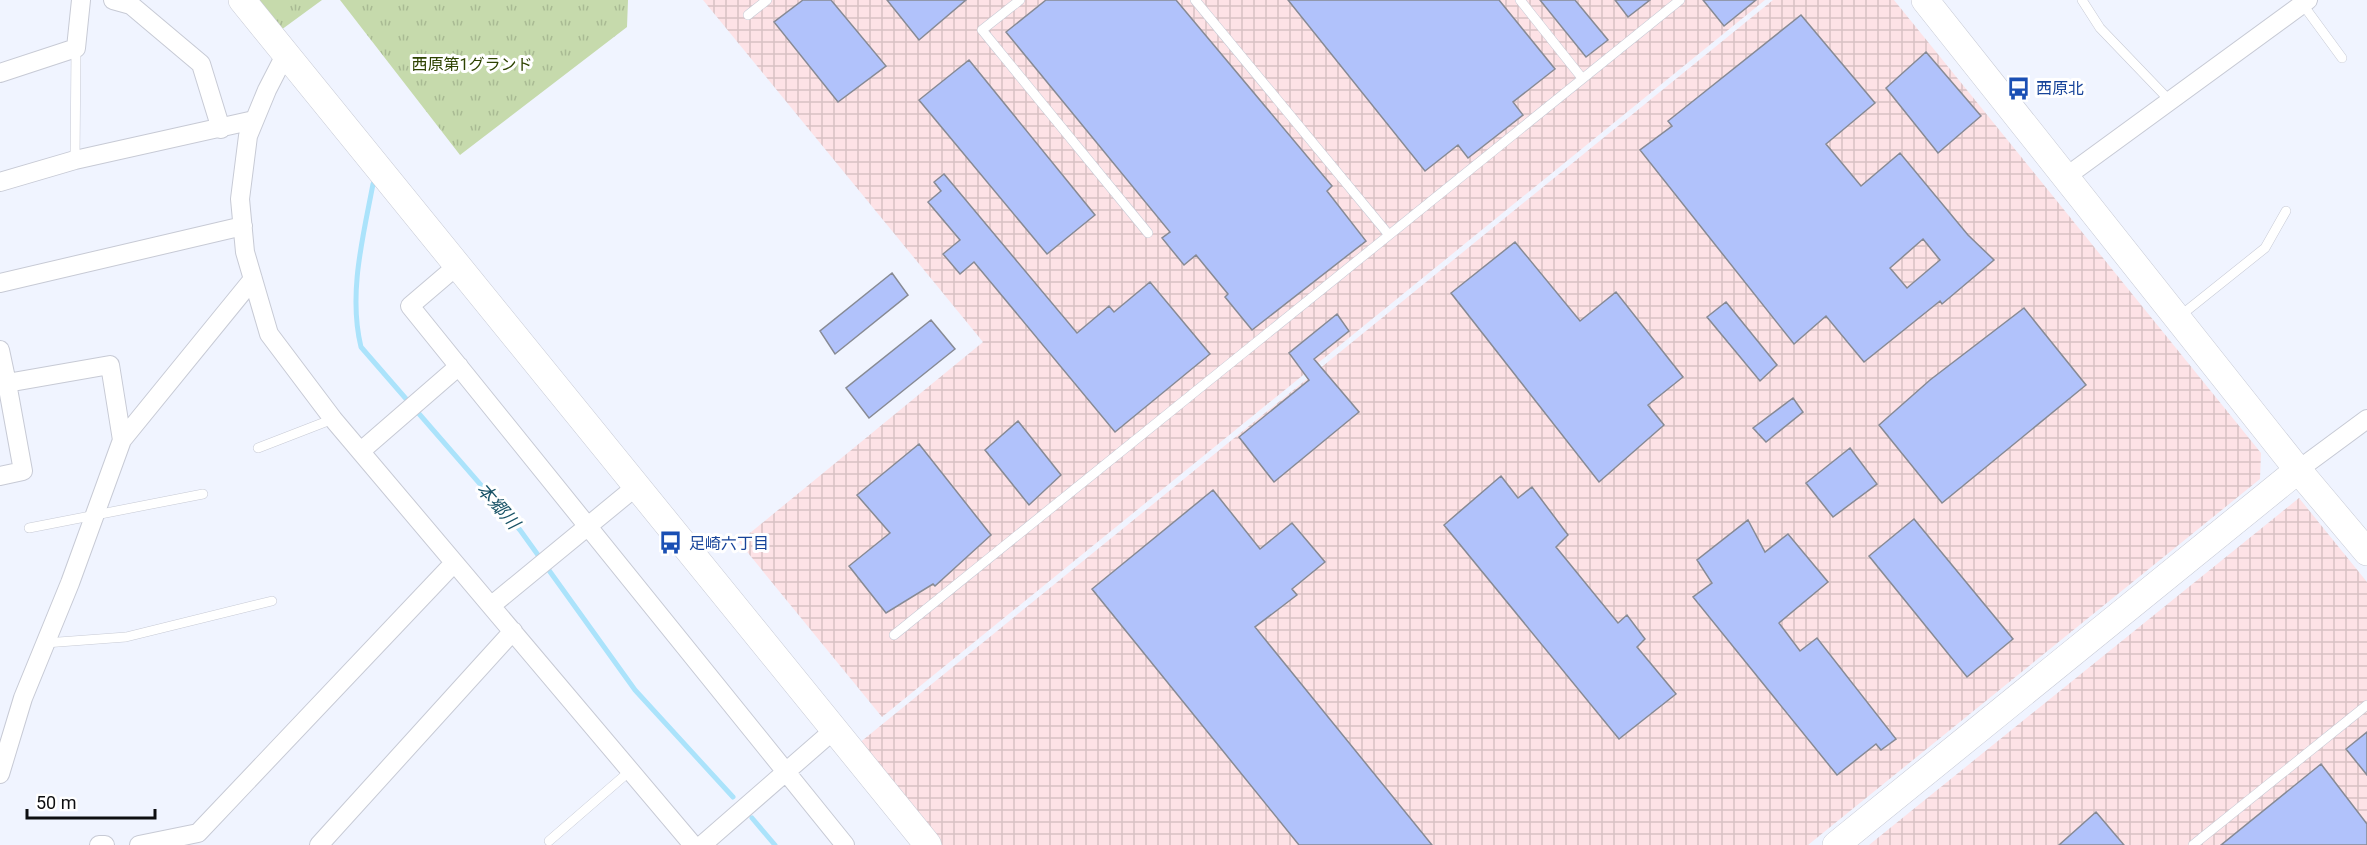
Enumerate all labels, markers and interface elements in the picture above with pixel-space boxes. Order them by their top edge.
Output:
park label: 西原第1グランド [412,55,533,74]
bus stop icon: 西原北 [2005,75,2031,101]
place label: 西原北 [2036,79,2084,98]
water label: 本郷川 [473,478,525,534]
bus stop icon: 足崎六丁目 [658,530,684,556]
place label: 足崎六丁目 [689,534,769,553]
scale bar [27,782,154,820]
text: 50 m [36,792,76,813]

